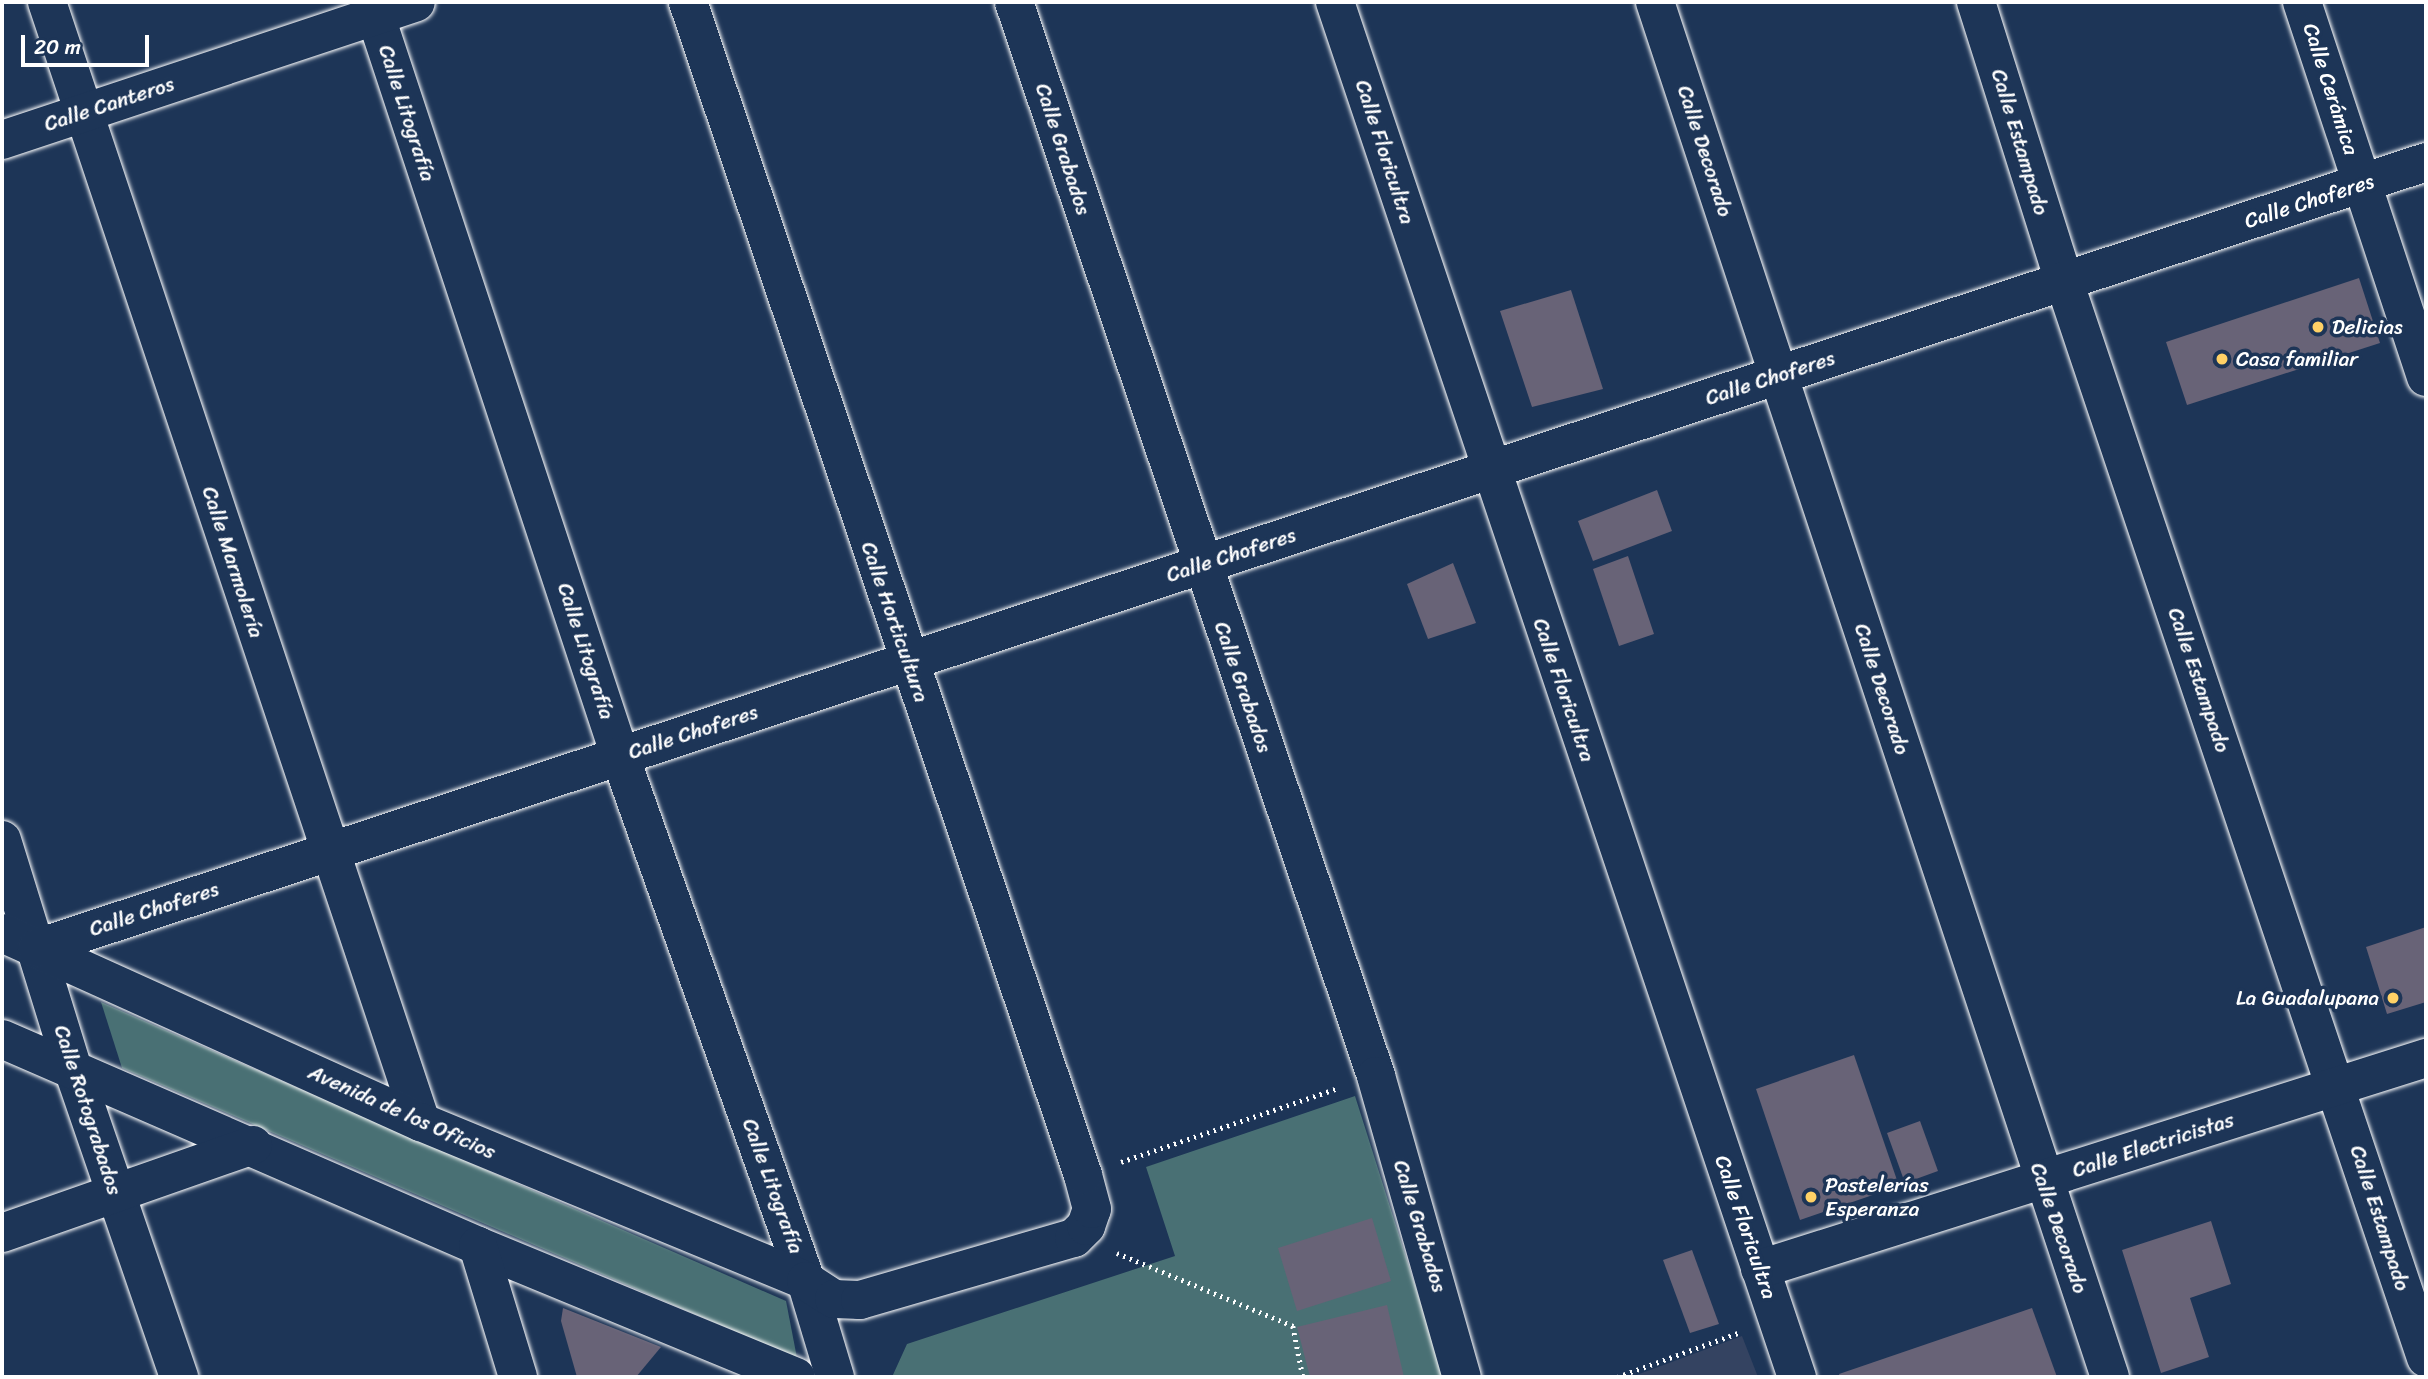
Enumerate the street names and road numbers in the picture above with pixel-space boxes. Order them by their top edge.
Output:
street label: Calle Cerámica [2298,20,2364,158]
street label: Calle Litografía [373,41,441,185]
street label: Calle Estampado [1986,66,2054,218]
street label: Calle Canteros [41,71,177,137]
street label: Calle Floricultra [1350,77,1420,227]
street label: Calle Grabados [1030,80,1096,218]
street label: Calle Decorado [1672,82,1738,220]
street label: Calle Choferes [2241,168,2377,234]
street label: Calle Choferes [1702,345,1838,411]
street label: Calle Marmolería [197,484,269,640]
street label: Calle Choferes [1163,522,1299,588]
street label: Calle Horticultura [856,538,934,706]
street label: Calle Litografía [552,579,620,723]
street label: Calle Estampado [2162,604,2236,756]
street label: Calle Floricultra [1528,615,1600,765]
street label: Calle Grabados [1209,618,1277,756]
street label: Calle Decorado [1849,620,1915,758]
street label: Calle Choferes [625,699,761,765]
street label: Calle Choferes [86,876,222,942]
street label: Calle Rotograbados [49,1022,127,1198]
street label: Avenida de los Oficios [304,1059,500,1165]
street label: Calle Electricistas [2069,1107,2237,1183]
street label: Calle Litografía [737,1115,809,1257]
street label: Calle Estampado [2345,1142,2415,1294]
street label: Calle Floricultra [1710,1152,1782,1302]
street label: Calle Grabados [1388,1157,1452,1295]
street label: Calle Decorado [2025,1159,2093,1297]

